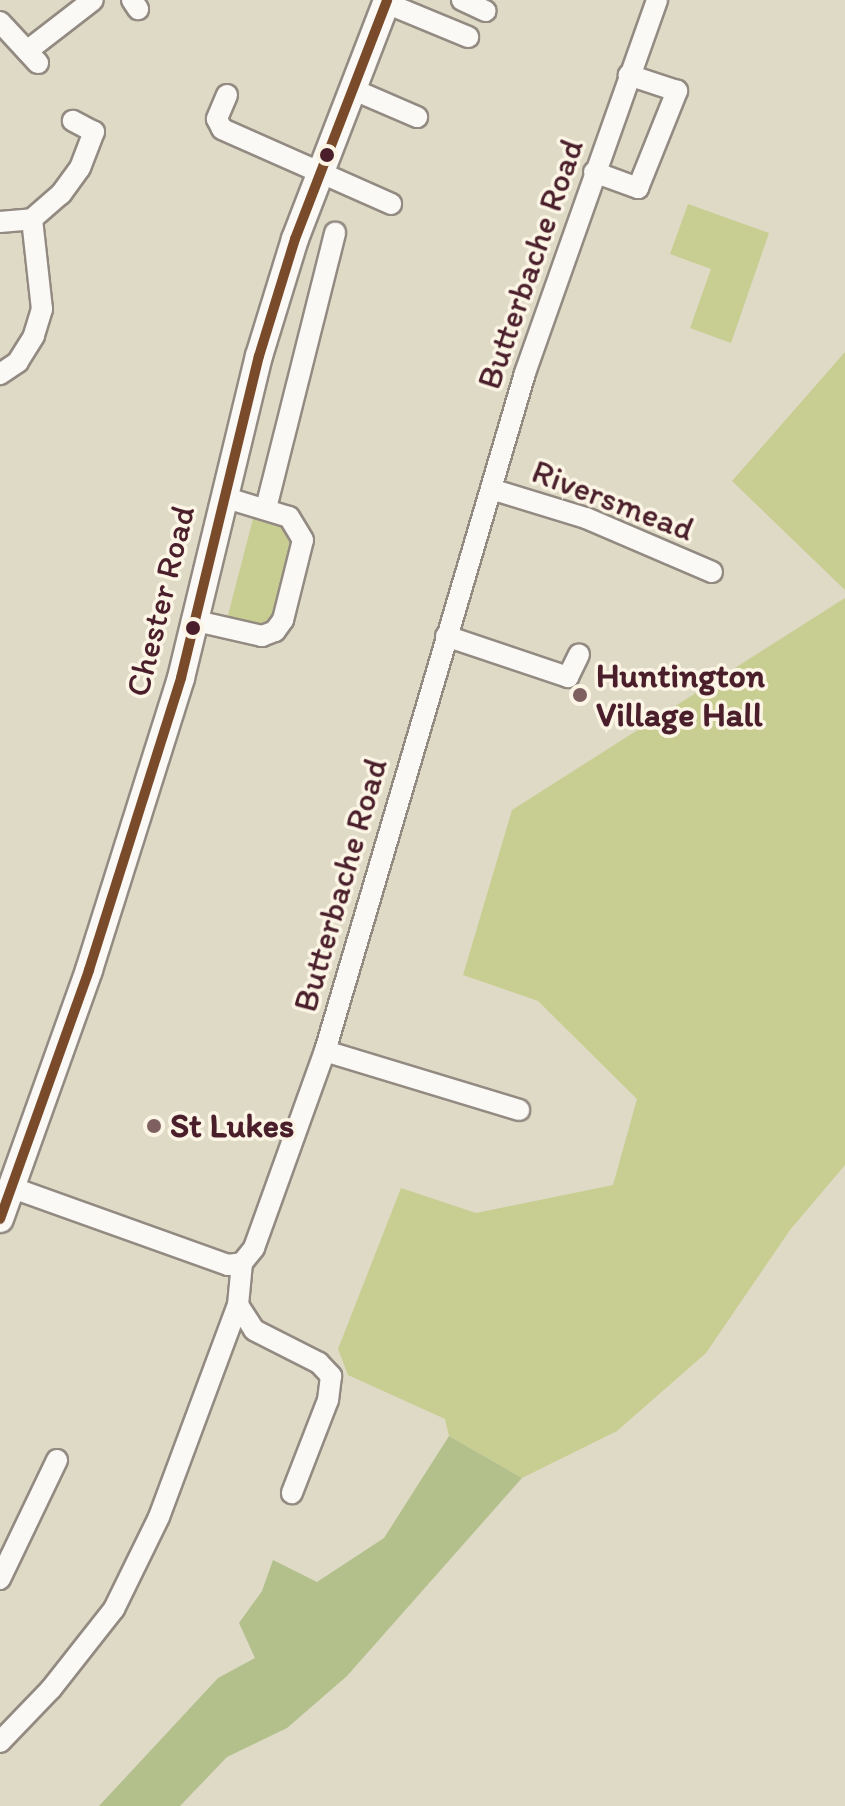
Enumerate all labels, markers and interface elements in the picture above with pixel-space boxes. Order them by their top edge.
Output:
street label: Butterbache Road [468,134,592,394]
unlabelled marker [319,147,335,163]
street label: Riversmead [526,450,700,550]
street label: Chester Road [117,502,203,700]
unlabelled marker [185,620,201,636]
place label: Huntington Village Hall [596,655,765,734]
marker: Huntington Village Hall [571,686,589,704]
street label: Butterbache Road [284,754,396,1016]
place label: St Lukes [170,1106,294,1146]
marker: St Lukes [145,1117,163,1135]

